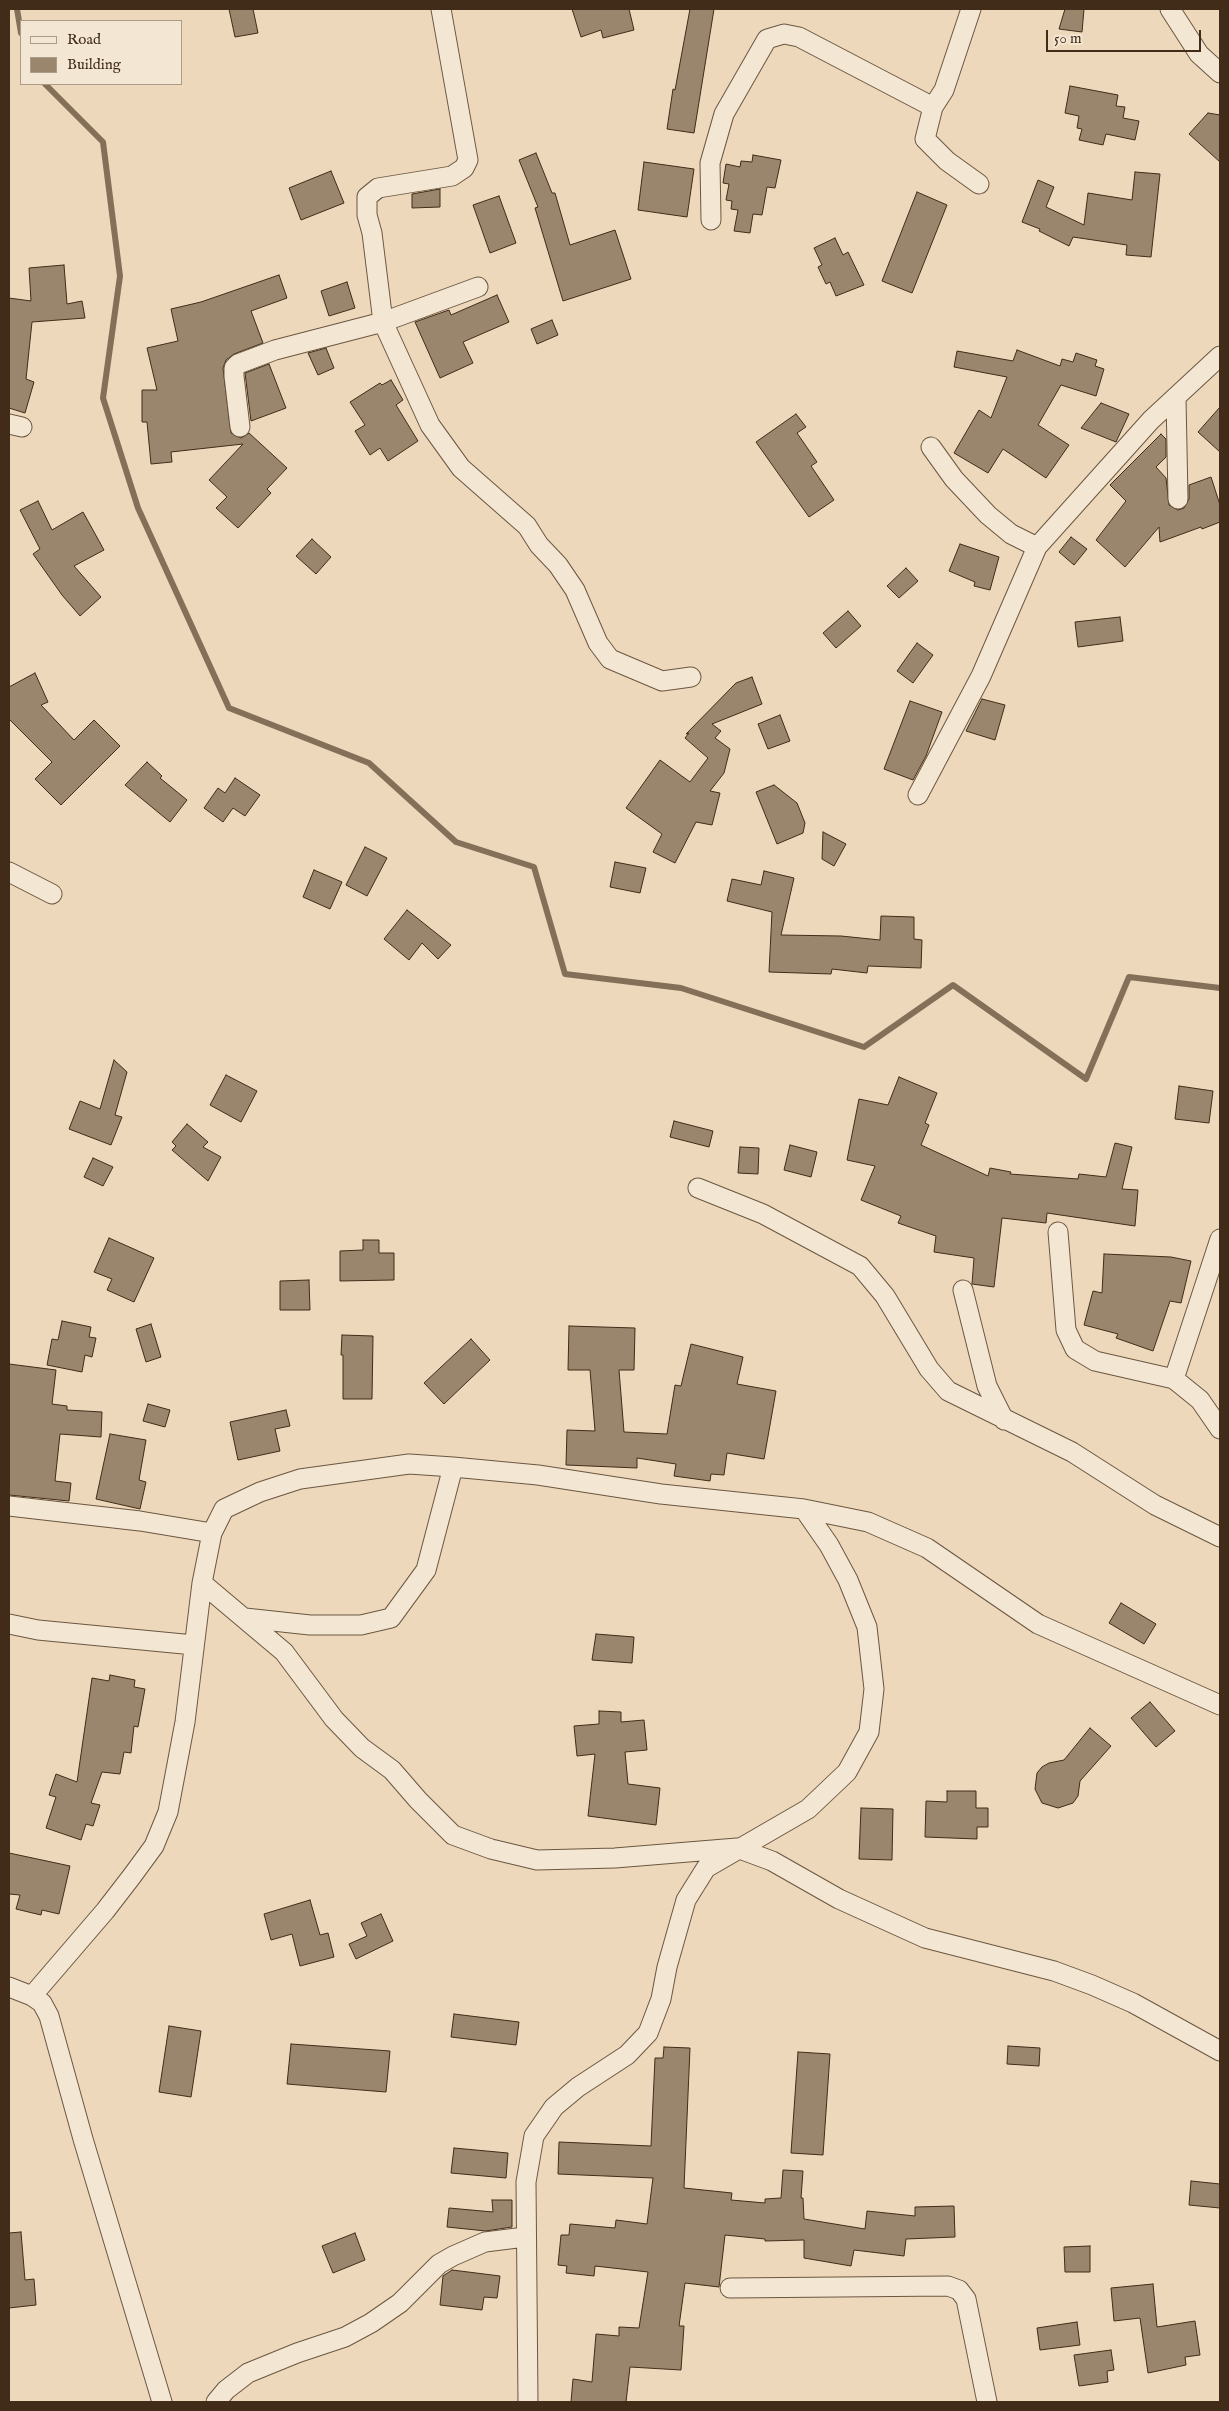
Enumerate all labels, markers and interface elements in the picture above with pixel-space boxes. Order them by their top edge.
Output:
legend [20,20,182,85]
scale bar [1049,20,1204,52]
text: 50 m [1054,29,1082,48]
text: Road [67,30,101,49]
text: Building [67,55,121,74]

